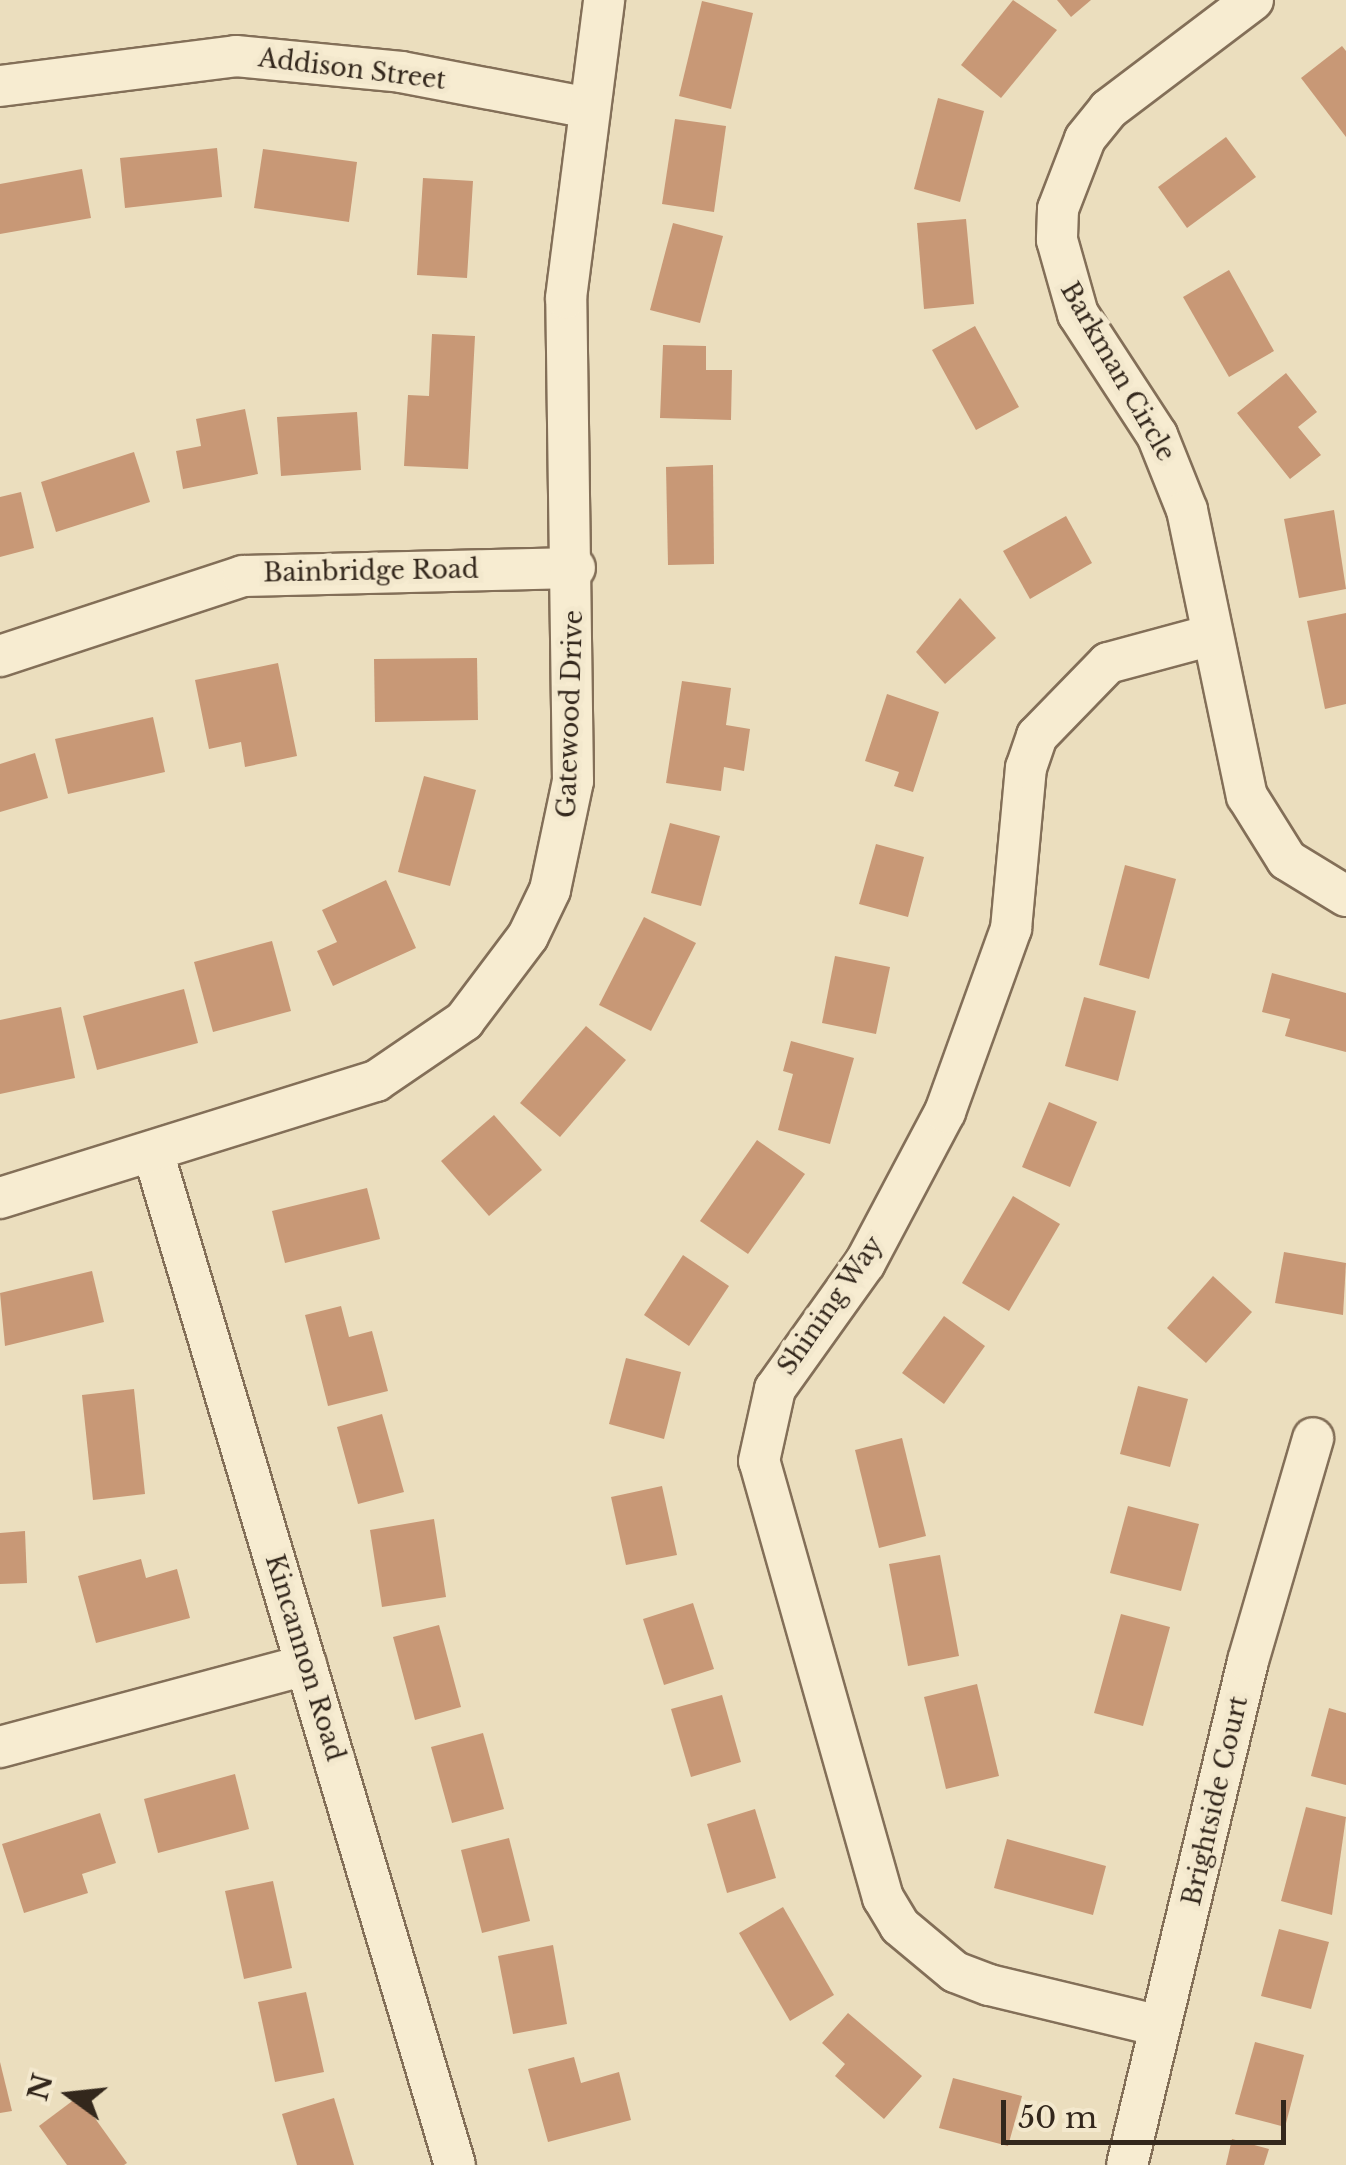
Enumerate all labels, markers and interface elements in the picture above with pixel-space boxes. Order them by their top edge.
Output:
street label: Addison Street [257,44,447,96]
street label: Barkman Circle [1054,277,1180,467]
street label: Bainbridge Road [263,555,479,589]
street label: Gatewood Drive [552,609,590,819]
street label: Shining Way [772,1230,890,1382]
street label: Kincannon Road [258,1551,350,1765]
street label: Brightside Court [1177,1693,1255,1909]
north arrow [20,2045,120,2145]
text: N [20,2070,61,2104]
scale bar [1006,2080,1291,2142]
text: 50 m [1018,2099,1097,2136]

